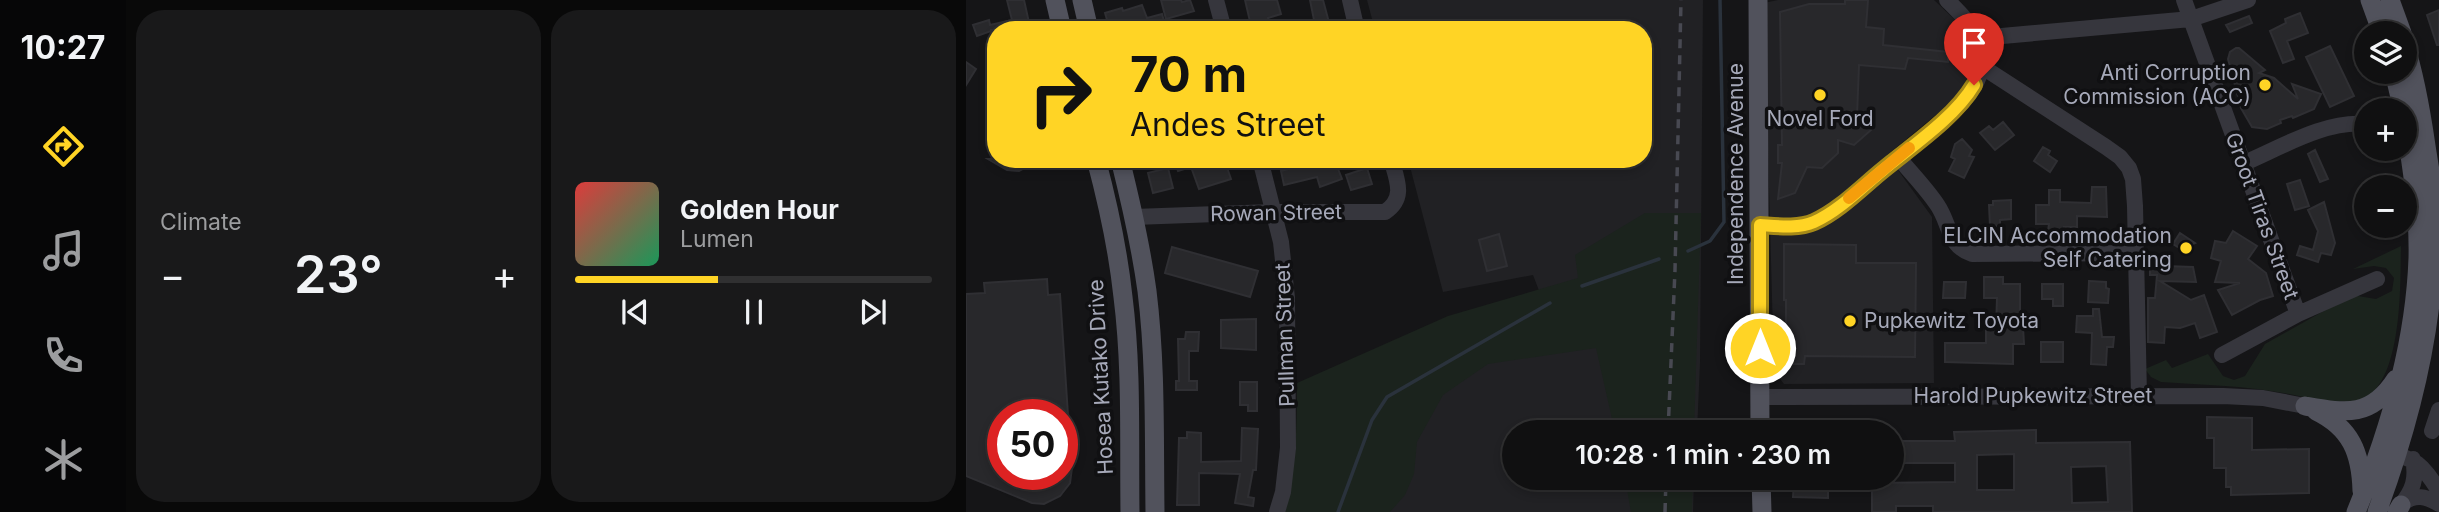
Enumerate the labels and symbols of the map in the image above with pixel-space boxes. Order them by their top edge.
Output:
pin [1944,13,2004,85]
place label: Anti Corruption Commission (ACC) [2063,60,2251,109]
street label: Independence Avenue [1723,63,1748,285]
marker: Anti Corruption Commission (ACC) [2257,77,2273,93]
marker: Novel Ford [1812,87,1828,103]
place label: Novel Ford [1766,106,1874,131]
street label: Groot Tiras Street [2221,129,2304,303]
street label: Rowan Street [1210,199,1342,226]
place label: ELCIN Accommodation Self Catering [1943,223,2172,272]
marker: ELCIN Accommodation Self Catering [2178,240,2194,256]
street label: Pullman Street [1269,263,1300,407]
street label: Hosea Kutako Drive [1083,279,1118,475]
place label: Pupkewitz Toyota [1864,308,2039,333]
position arrow [1723,311,1797,385]
marker: Pupkewitz Toyota [1842,313,1858,329]
street label: Harold Pupkewitz Street [1914,383,2153,408]
speed limit sign: 50 [987,399,1078,490]

